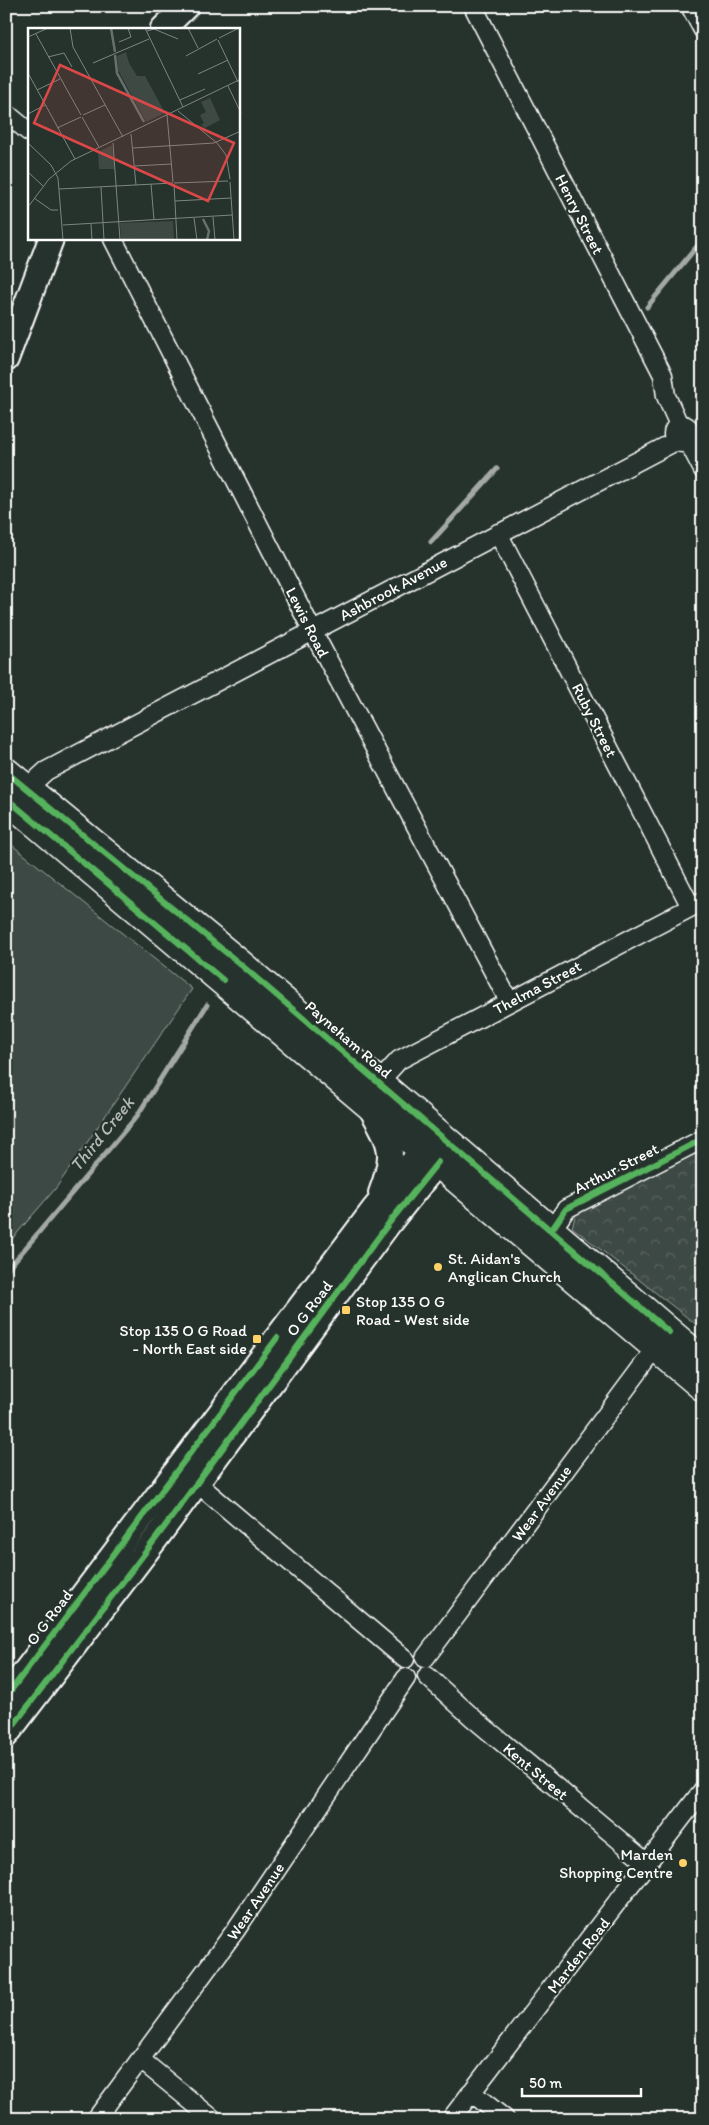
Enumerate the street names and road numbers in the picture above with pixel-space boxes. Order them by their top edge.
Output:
street label: Henry Street [551,171,608,257]
street label: Ashbrook Avenue [336,552,450,625]
street label: Lewis Road [282,584,334,661]
street label: Ruby Street [568,680,621,760]
street label: Thelma Street [490,956,585,1019]
street label: Payneham Road [301,997,396,1082]
street label: Arthur Street [571,1139,662,1198]
street label: O G Road [282,1277,337,1340]
street label: Wear Avenue [507,1462,575,1545]
street label: O G Road [22,1586,77,1649]
street label: Kent Street [499,1739,572,1804]
street label: Wear Avenue [223,1859,288,1944]
street label: Marden Road [543,1913,614,1997]

